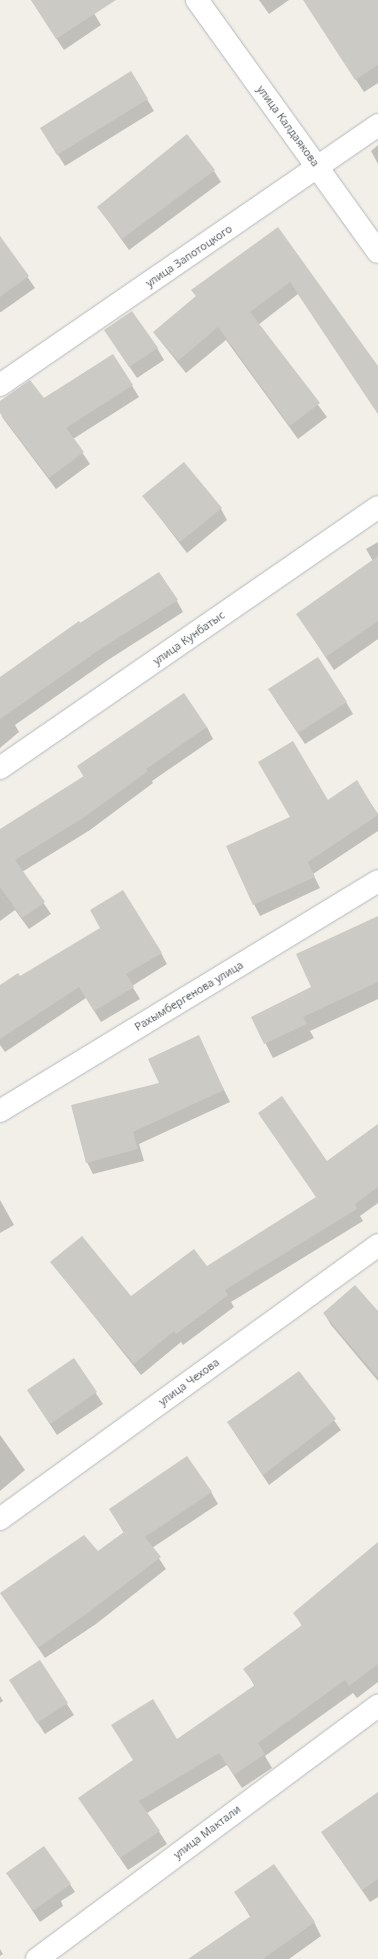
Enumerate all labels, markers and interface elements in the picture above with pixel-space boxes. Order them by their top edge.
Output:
street label: улица Калдаякова [254,83,322,169]
street label: улица Запотоцкого [143,222,235,290]
street label: улица Кунбатыс [151,608,227,668]
street label: Рахымбергенова улица [132,958,246,1034]
street label: улица Чехова [156,1356,222,1408]
street label: улица Мактали [171,1803,243,1861]

